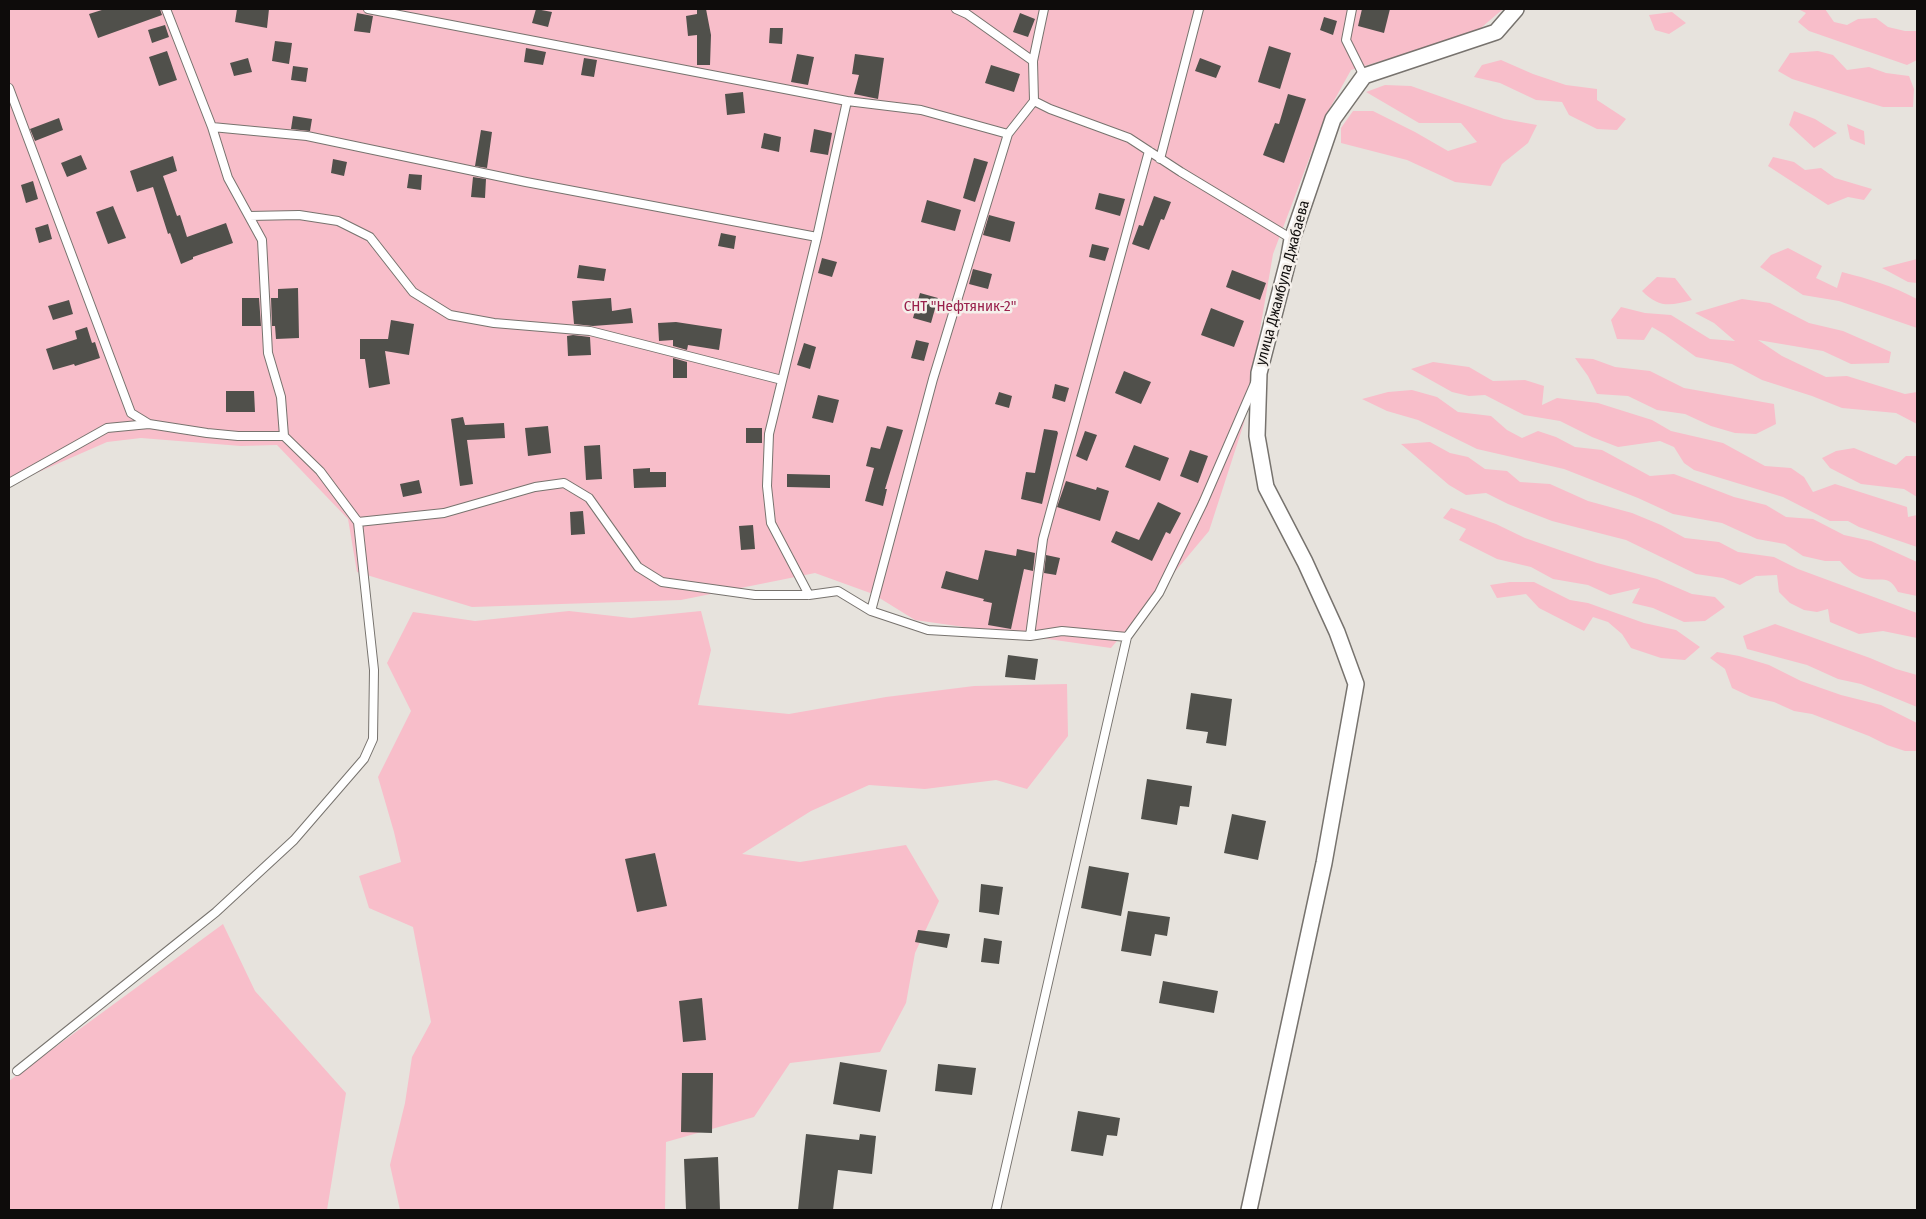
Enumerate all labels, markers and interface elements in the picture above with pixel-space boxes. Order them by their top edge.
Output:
street label: улица Джамбула Джабаева [1252,198,1314,368]
park label: СНТ "Нефтяник-2" [904,298,1016,316]

